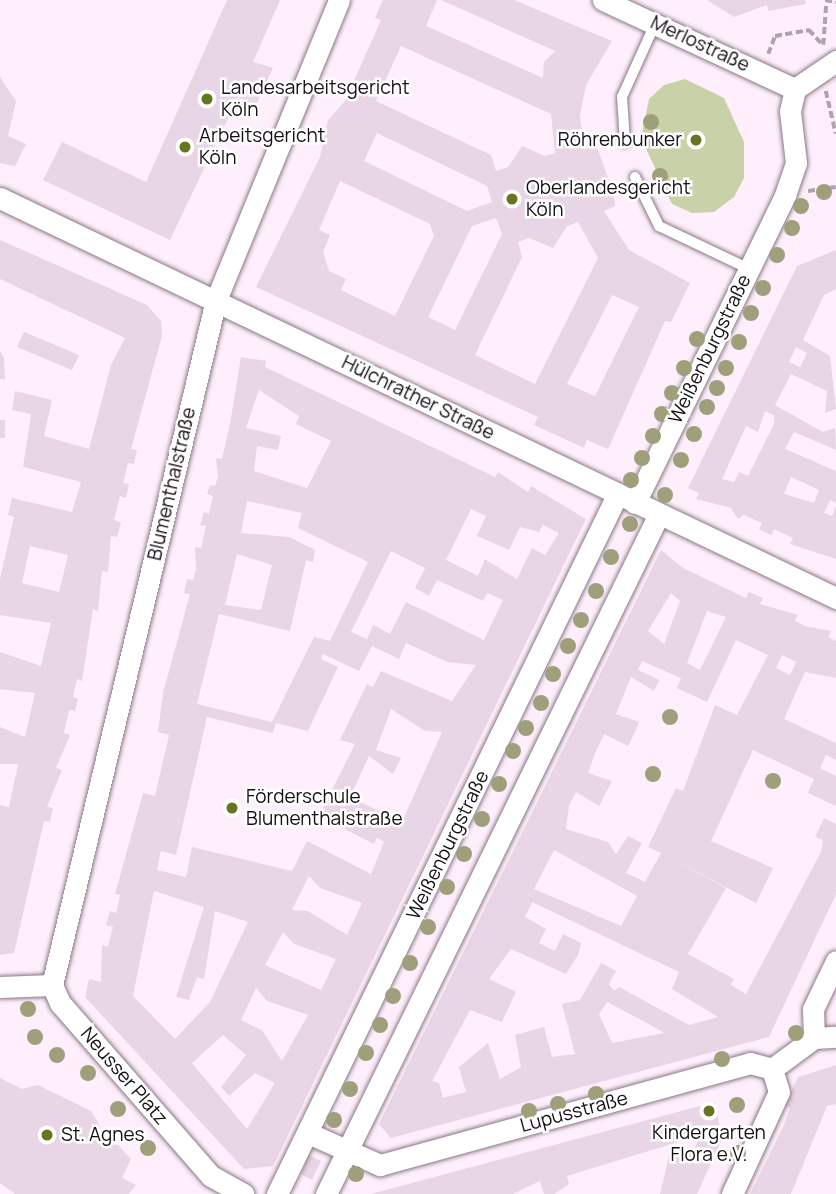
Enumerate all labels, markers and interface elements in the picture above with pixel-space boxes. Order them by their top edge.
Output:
street label: Merlostraße [647,11,753,77]
place label: Landesarbeitsgericht Köln [221,77,410,121]
marker: Landesarbeitsgericht Köln [199,91,215,107]
place label: Arbeitsgericht Köln [199,125,325,169]
place label: Röhrenbunker [558,129,682,151]
marker: Röhrenbunker [688,132,704,148]
marker: Arbeitsgericht Köln [177,139,193,155]
place label: Oberlandesgericht Köln [526,177,691,221]
marker: Oberlandesgericht Köln [504,191,520,207]
street label: Weißenburgstraße [664,271,756,427]
street label: Hülchrather Straße [338,351,498,445]
street label: Blumenthalstraße [143,405,201,563]
street label: Weißenburgstraße [402,767,494,923]
place label: Förderschule Blumenthalstraße [246,786,402,830]
marker: Förderschule Blumenthalstraße [224,800,240,816]
street label: Neusser Platz [76,1023,172,1129]
street label: Lupusstraße [518,1087,630,1137]
marker: Kindergarten Flora e.V. [701,1103,717,1119]
place label: Kindergarten Flora e.V. [652,1122,766,1166]
place label: St. Agnes [61,1124,145,1146]
marker: St. Agnes [39,1127,55,1143]

